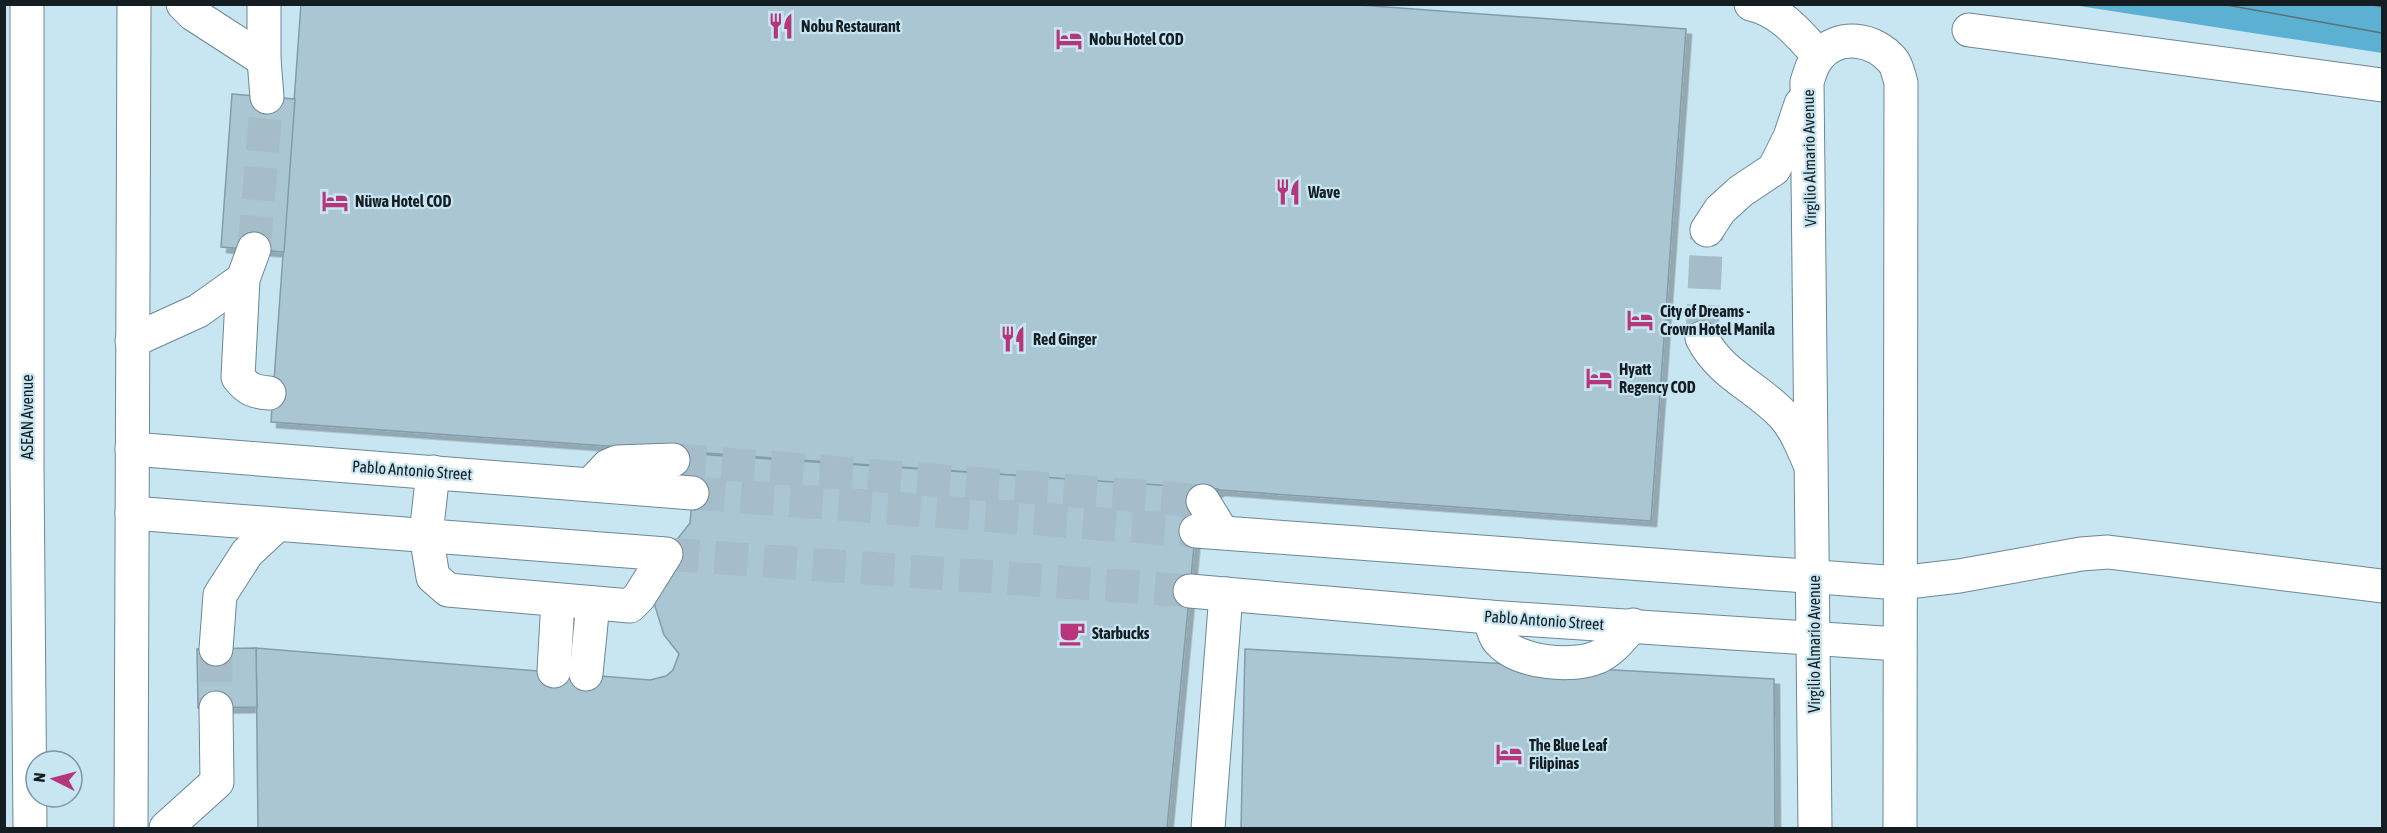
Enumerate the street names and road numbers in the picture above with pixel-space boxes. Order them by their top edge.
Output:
street label: Virgilio Almario Avenue [1799,89,1820,227]
street label: ASEAN Avenue [18,374,36,460]
street label: Pablo Antonio Street [351,457,473,483]
street label: Virgilio Almario Avenue [1805,575,1824,713]
street label: Pablo Antonio Street [1483,607,1605,633]

